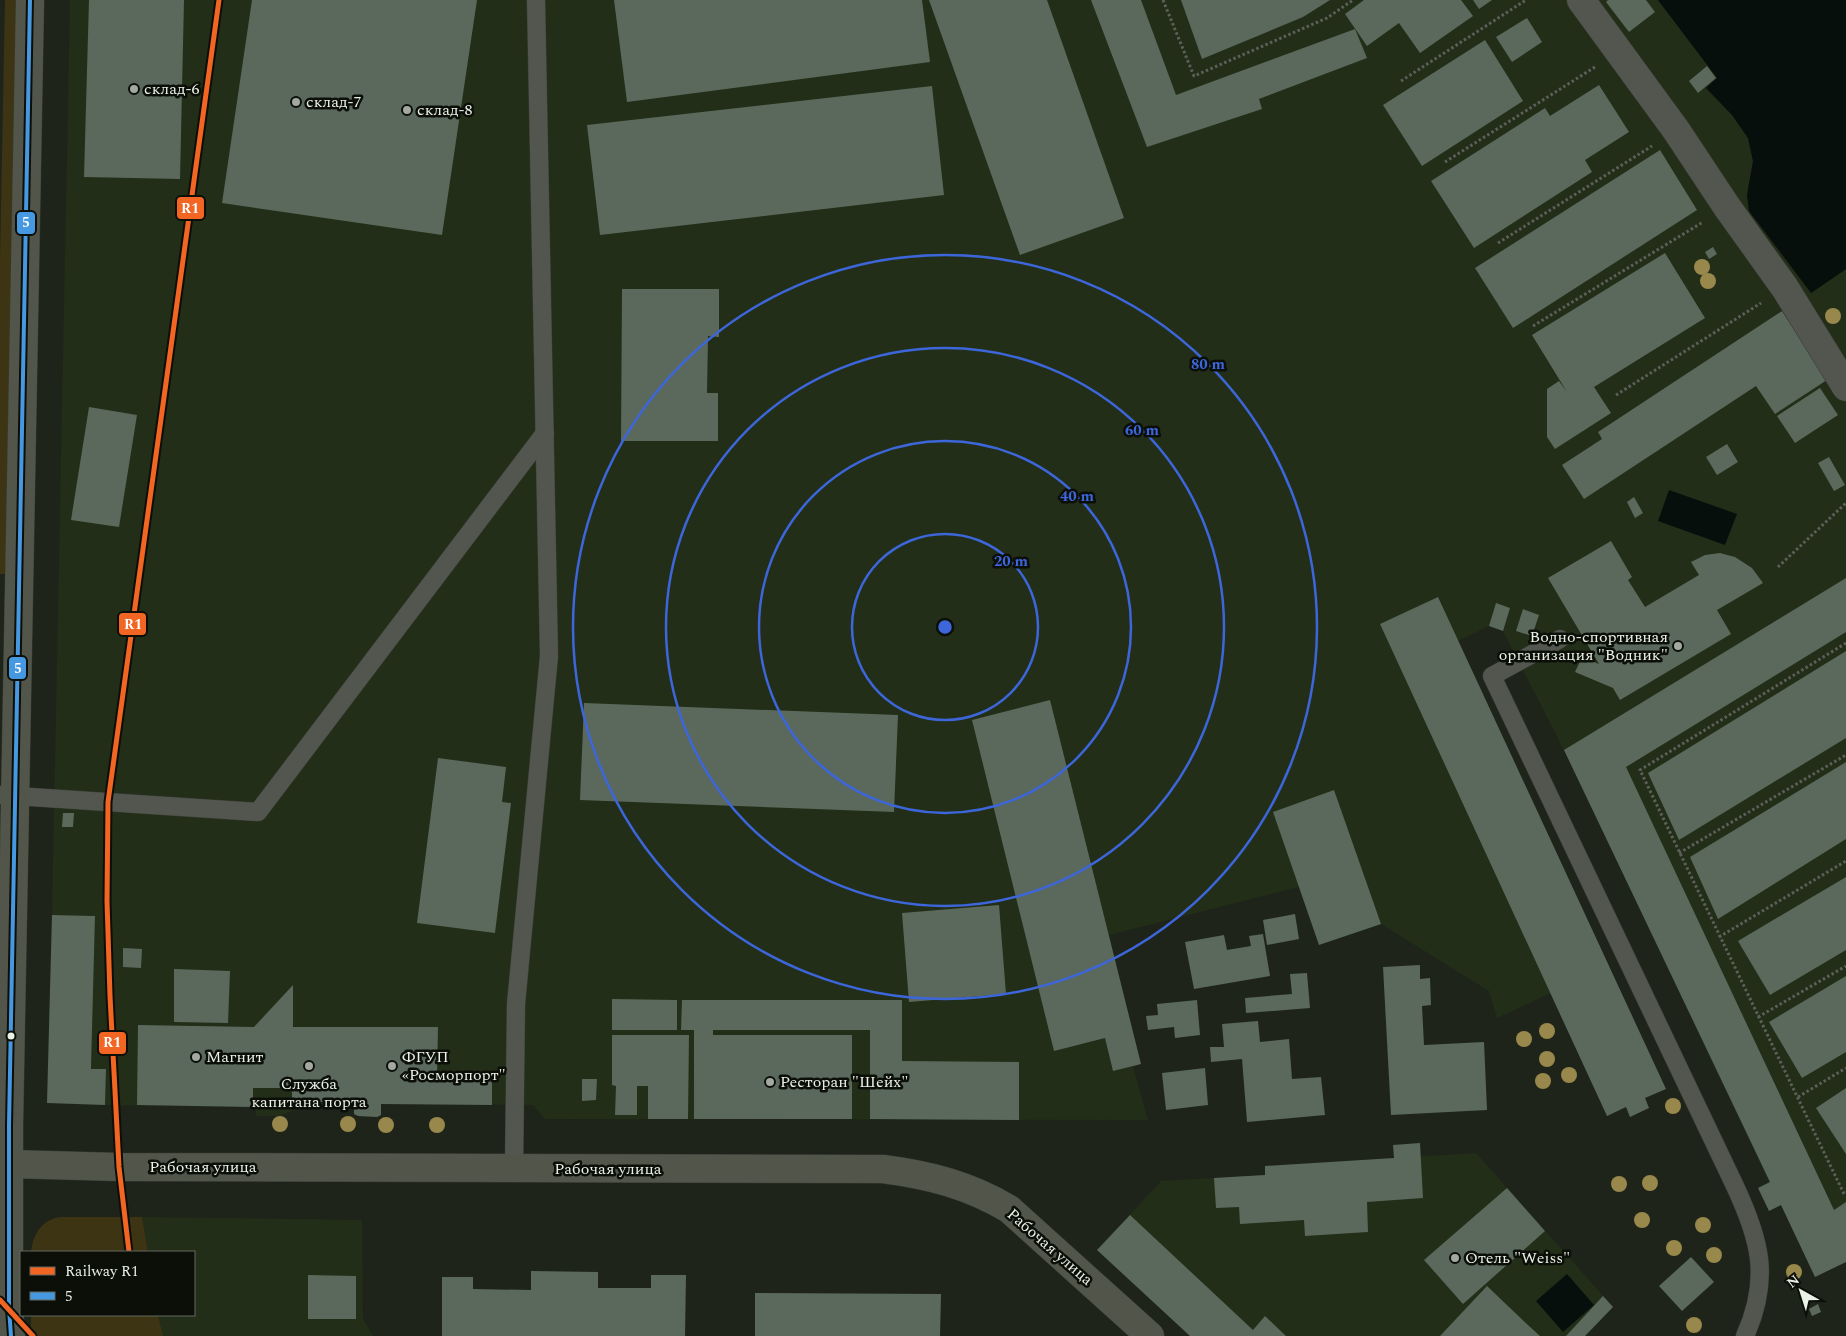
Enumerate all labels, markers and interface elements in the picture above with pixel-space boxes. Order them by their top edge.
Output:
place label: склад-6 [144,77,200,101]
marker: склад-6 [128,83,140,95]
place label: склад-7 [306,90,362,114]
marker: склад-7 [290,96,302,108]
place label: склад-8 [417,98,473,122]
marker: склад-8 [401,104,413,116]
line badge: R1 [176,196,205,220]
text: R1 [181,198,199,219]
line badge: 5 [16,211,36,235]
text: 5 [22,212,30,233]
text: 80 m [1191,353,1226,376]
text: 60 m [1125,419,1160,442]
text: 40 m [1060,485,1095,508]
text: 20 m [994,550,1029,573]
line badge: R1 [118,612,147,636]
text: R1 [124,614,142,635]
centre of rings [936,618,954,636]
place label: Водно-спортивная организация "Водник" [1499,625,1668,667]
marker: Водно-спортивная организация "Водник" [1672,640,1684,652]
line badge: 5 [8,656,27,680]
text: 5 [14,658,22,679]
unlabelled marker [6,1031,16,1041]
line badge: R1 [98,1031,127,1055]
text: R1 [103,1032,121,1053]
place label: Магнит [206,1045,264,1069]
place label: ФГУП «Росморпорт" [402,1045,506,1087]
marker: Магнит [190,1051,202,1063]
marker: Служба капитана порта [303,1060,315,1072]
marker: ФГУП «Росморпорт" [386,1060,398,1072]
place label: Ресторан "Шейх" [780,1070,908,1094]
place label: Служба капитана порта [251,1072,367,1114]
marker: Ресторан "Шейх" [764,1076,776,1088]
street label: Рабочая улица [149,1155,257,1179]
street label: Рабочая улица [554,1157,662,1181]
street label: Рабочая улица [1002,1203,1098,1291]
place label: Отель "Weiss" [1465,1246,1570,1270]
legend [20,1251,195,1316]
marker: Отель "Weiss" [1449,1252,1461,1264]
text: Railway R1 [65,1260,138,1283]
north arrow [1776,1266,1826,1316]
text: N [1782,1270,1804,1293]
text: 5 [65,1285,73,1308]

